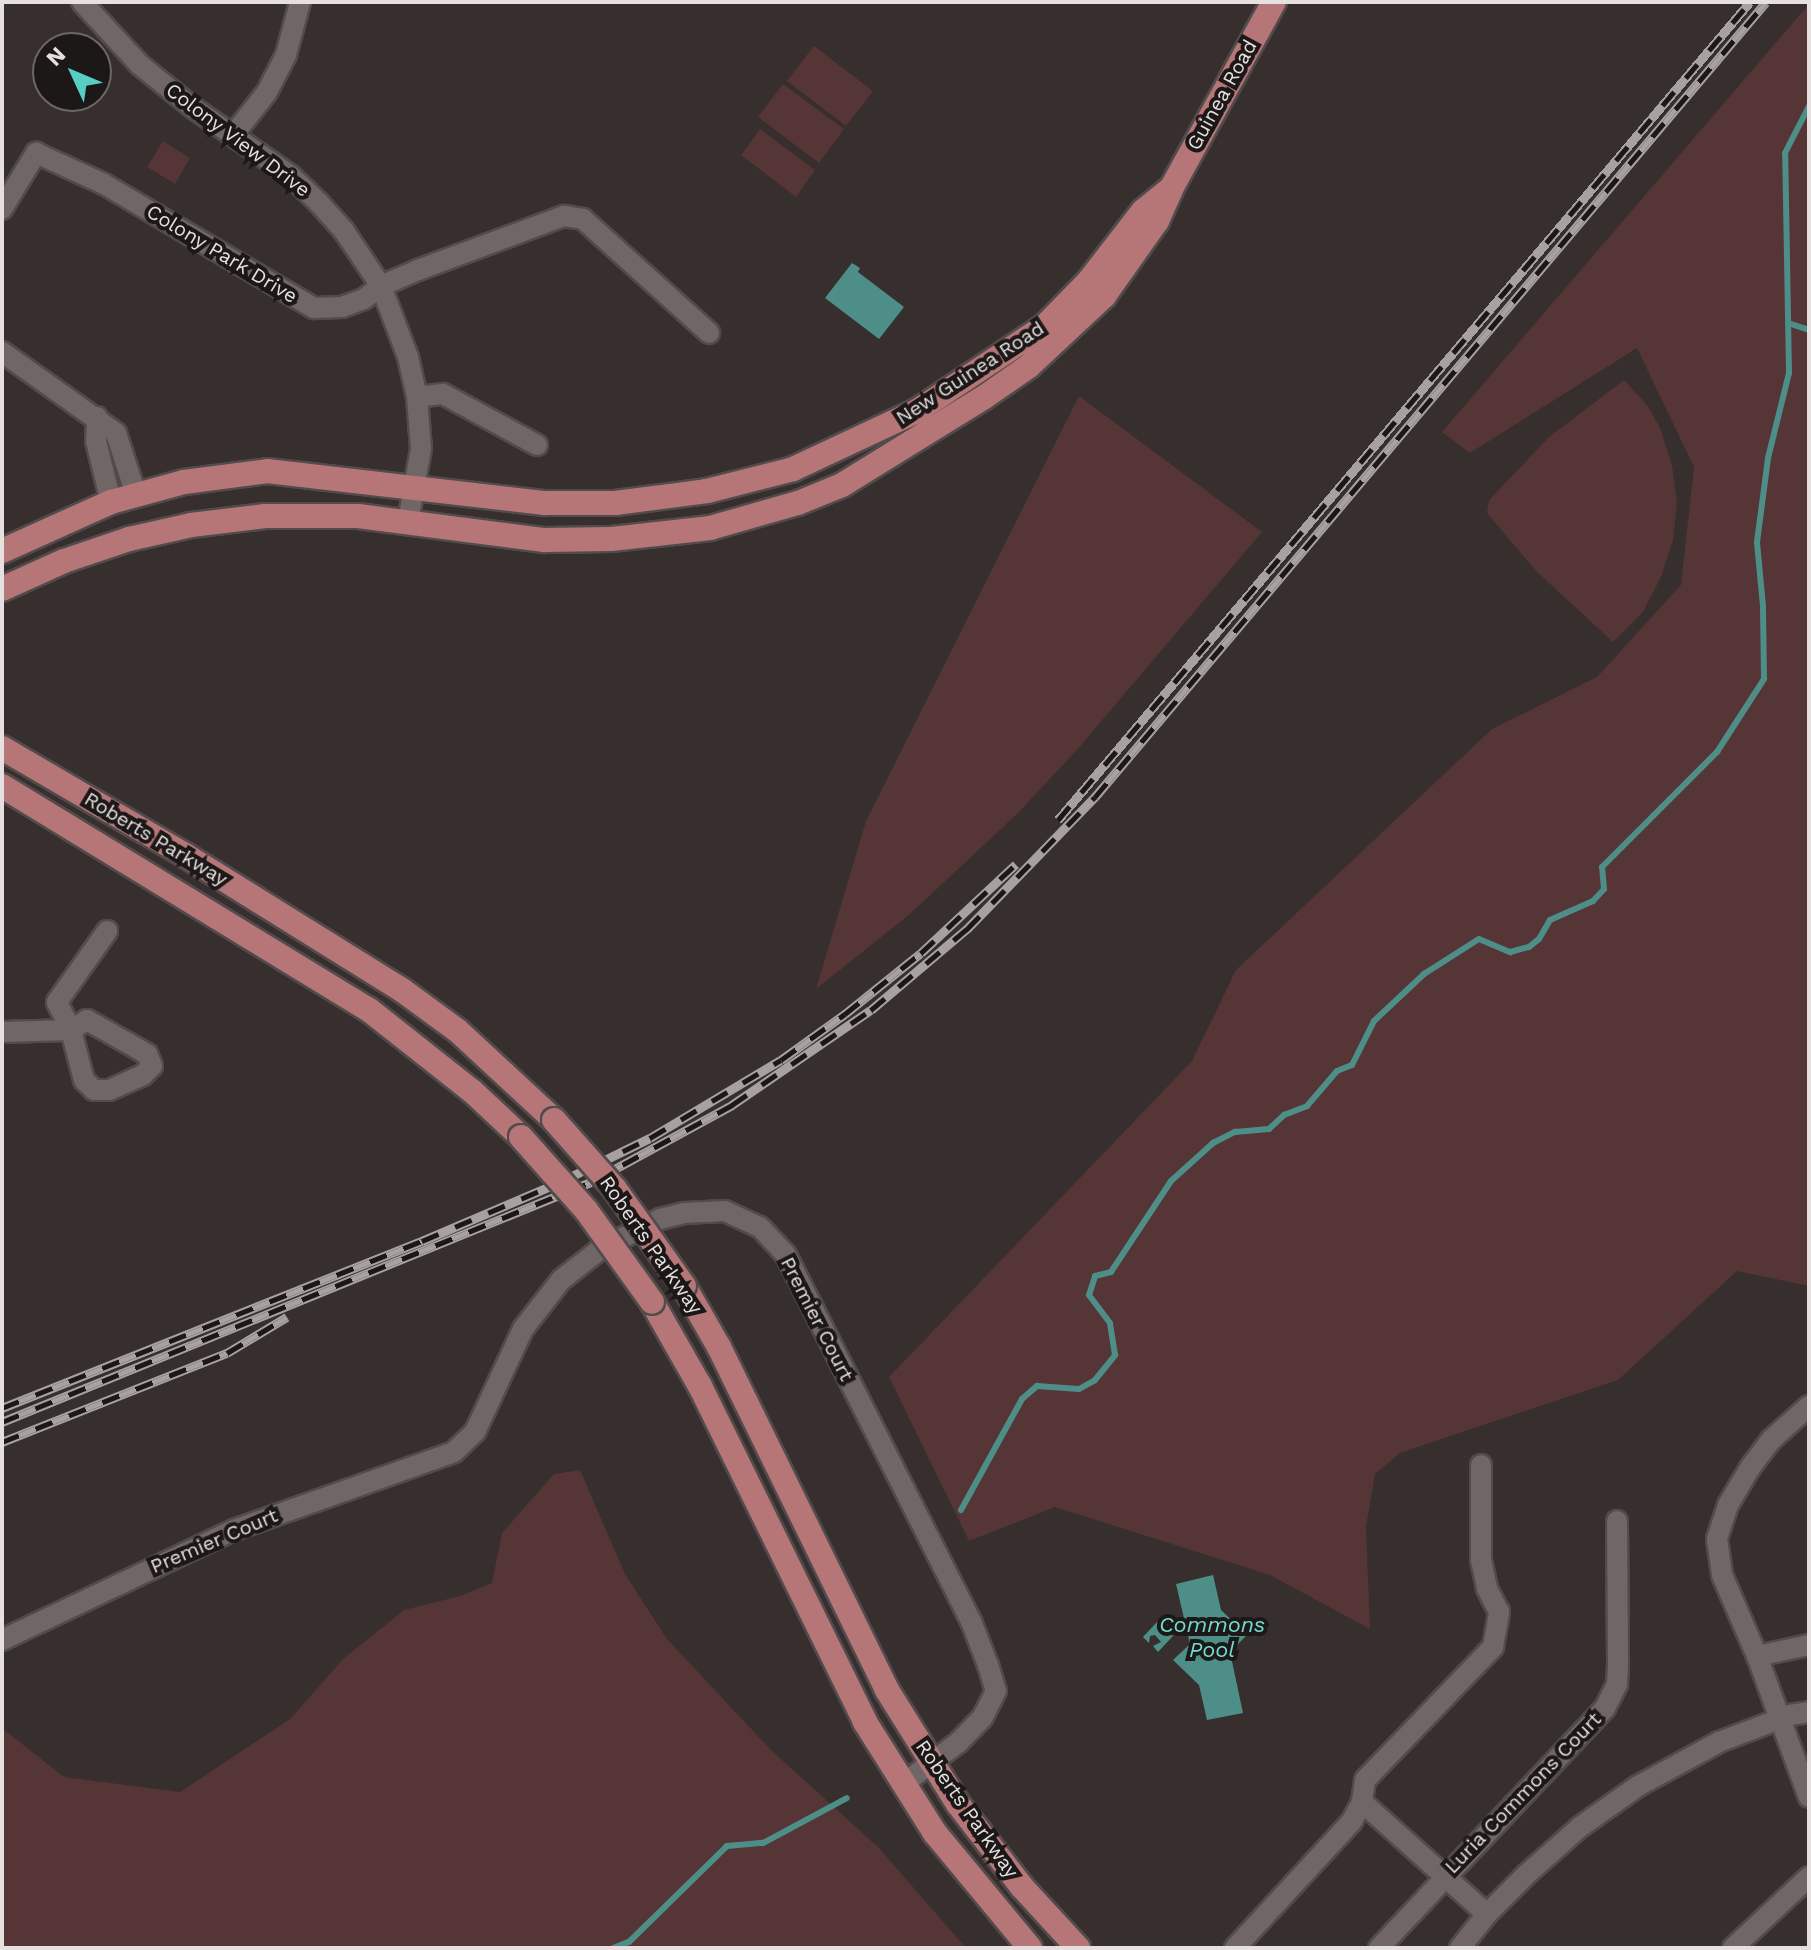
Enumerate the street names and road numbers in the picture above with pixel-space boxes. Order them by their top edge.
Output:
street label: Guinea Road [1182,35,1262,155]
street label: Colony View Drive [161,77,315,203]
street label: Colony Park Drive [142,199,302,309]
street label: New Guinea Road [891,316,1049,430]
street label: Roberts Parkway [80,787,232,891]
street label: Roberts Parkway [594,1171,708,1319]
street label: Premier Court [775,1253,859,1385]
street label: Premier Court [146,1503,282,1579]
street label: Luria Commons Court [1440,1707,1606,1879]
street label: Roberts Parkway [910,1735,1024,1883]

